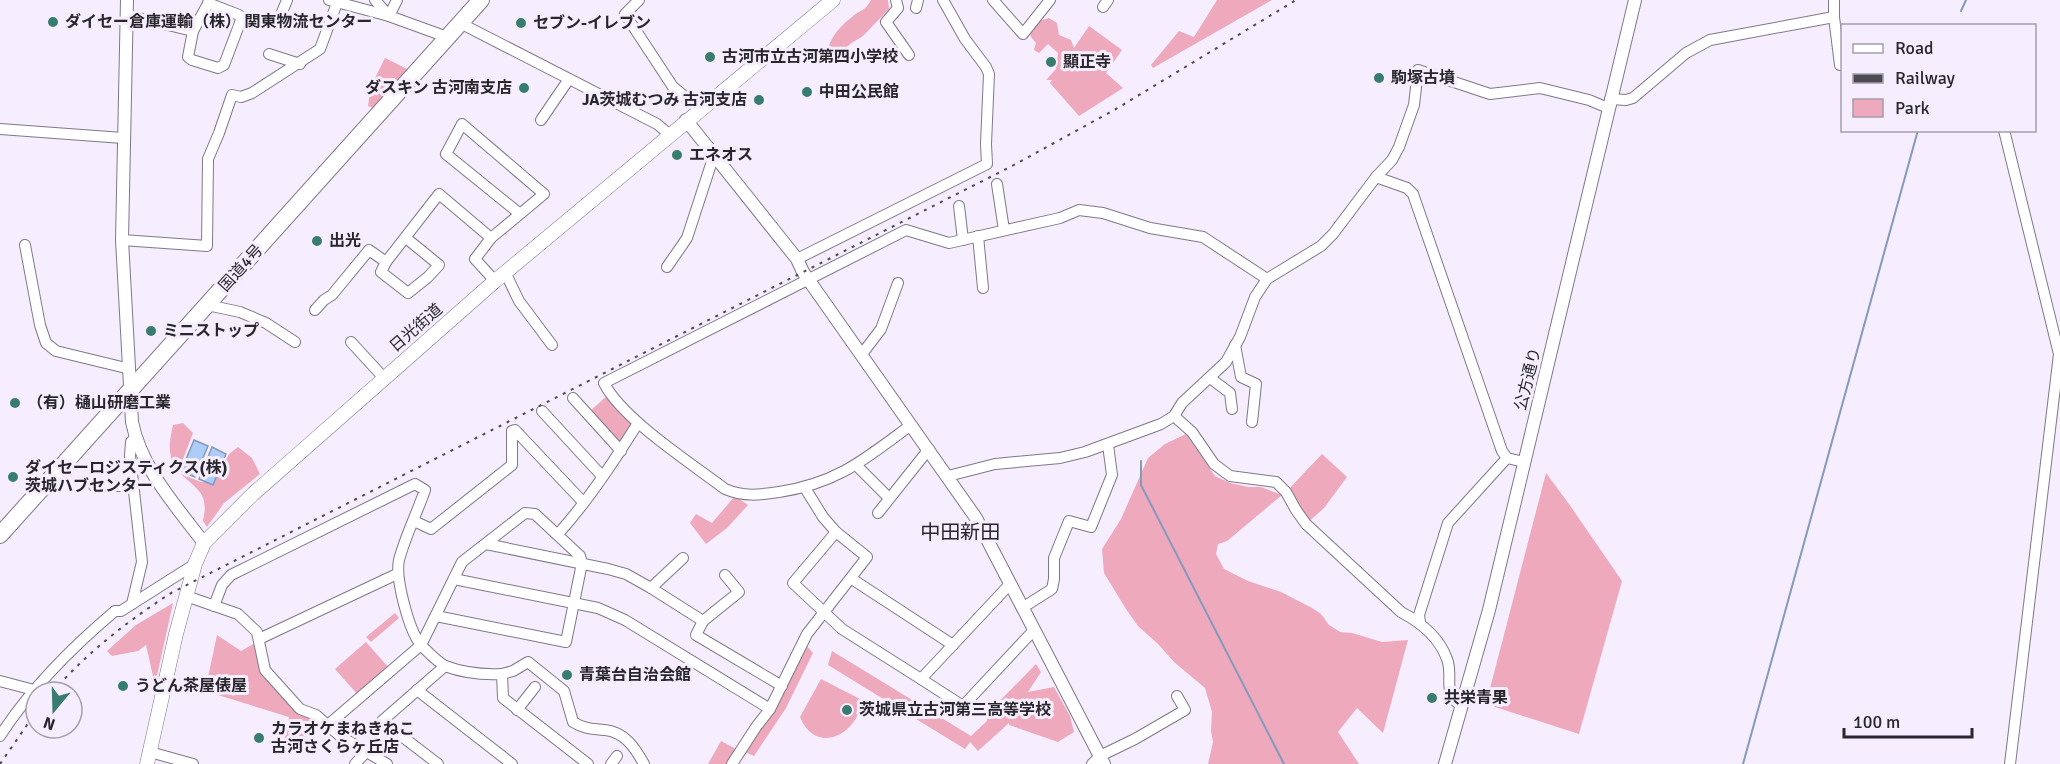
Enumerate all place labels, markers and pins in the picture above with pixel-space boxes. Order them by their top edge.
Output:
place label: ダイセー倉庫運輸（株） 関東物流センター [65,12,373,32]
place label: セブン-イレブン [533,13,651,33]
marker: ダイセー倉庫運輸（株） 関東物流センター [46,15,60,29]
marker: セブン-イレブン [514,16,528,30]
place label: 古河市立古河第四小学校 [722,47,898,67]
marker: 古河市立古河第四小学校 [703,50,717,64]
place label: 顯正寺 [1063,52,1111,72]
marker: 顯正寺 [1044,55,1058,69]
place label: 駒塚古墳 [1391,68,1455,88]
marker: 駒塚古墳 [1372,71,1386,85]
place label: ダスキン 古河南支店 [365,78,512,98]
marker: ダスキン 古河南支店 [517,81,531,95]
place label: 中田公民館 [819,82,899,102]
marker: 中田公民館 [800,85,814,99]
place label: JA茨城むつみ 古河支店 [582,90,747,110]
marker: JA茨城むつみ 古河支店 [752,93,766,107]
place label: エネオス [689,145,753,165]
marker: エネオス [670,148,684,162]
place label: 出光 [329,231,361,251]
marker: 出光 [310,234,324,248]
place label: ミニストップ [163,321,259,341]
marker: ミニストップ [144,324,158,338]
place label: （有）樋山研磨工業 [27,393,171,413]
marker: （有）樋山研磨工業 [8,396,22,410]
place label: ダイセーロジスティクス(株) 茨城ハブセンター [25,458,228,496]
marker: ダイセーロジスティクス(株) 茨城ハブセンター [6,470,20,484]
place label: 青葉台自治会館 [579,665,691,685]
marker: 青葉台自治会館 [560,668,574,682]
place label: うどん茶屋俵屋 [135,676,247,696]
marker: うどん茶屋俵屋 [116,679,130,693]
place label: 共栄青果 [1444,688,1508,708]
marker: 共栄青果 [1425,691,1439,705]
place label: 茨城県立古河第三高等学校 [859,700,1051,720]
marker: 茨城県立古河第三高等学校 [840,703,854,717]
place label: カラオケまねきねこ 古河さくらヶ丘店 [271,719,415,757]
marker: カラオケまねきねこ 古河さくらヶ丘店 [252,731,266,745]

